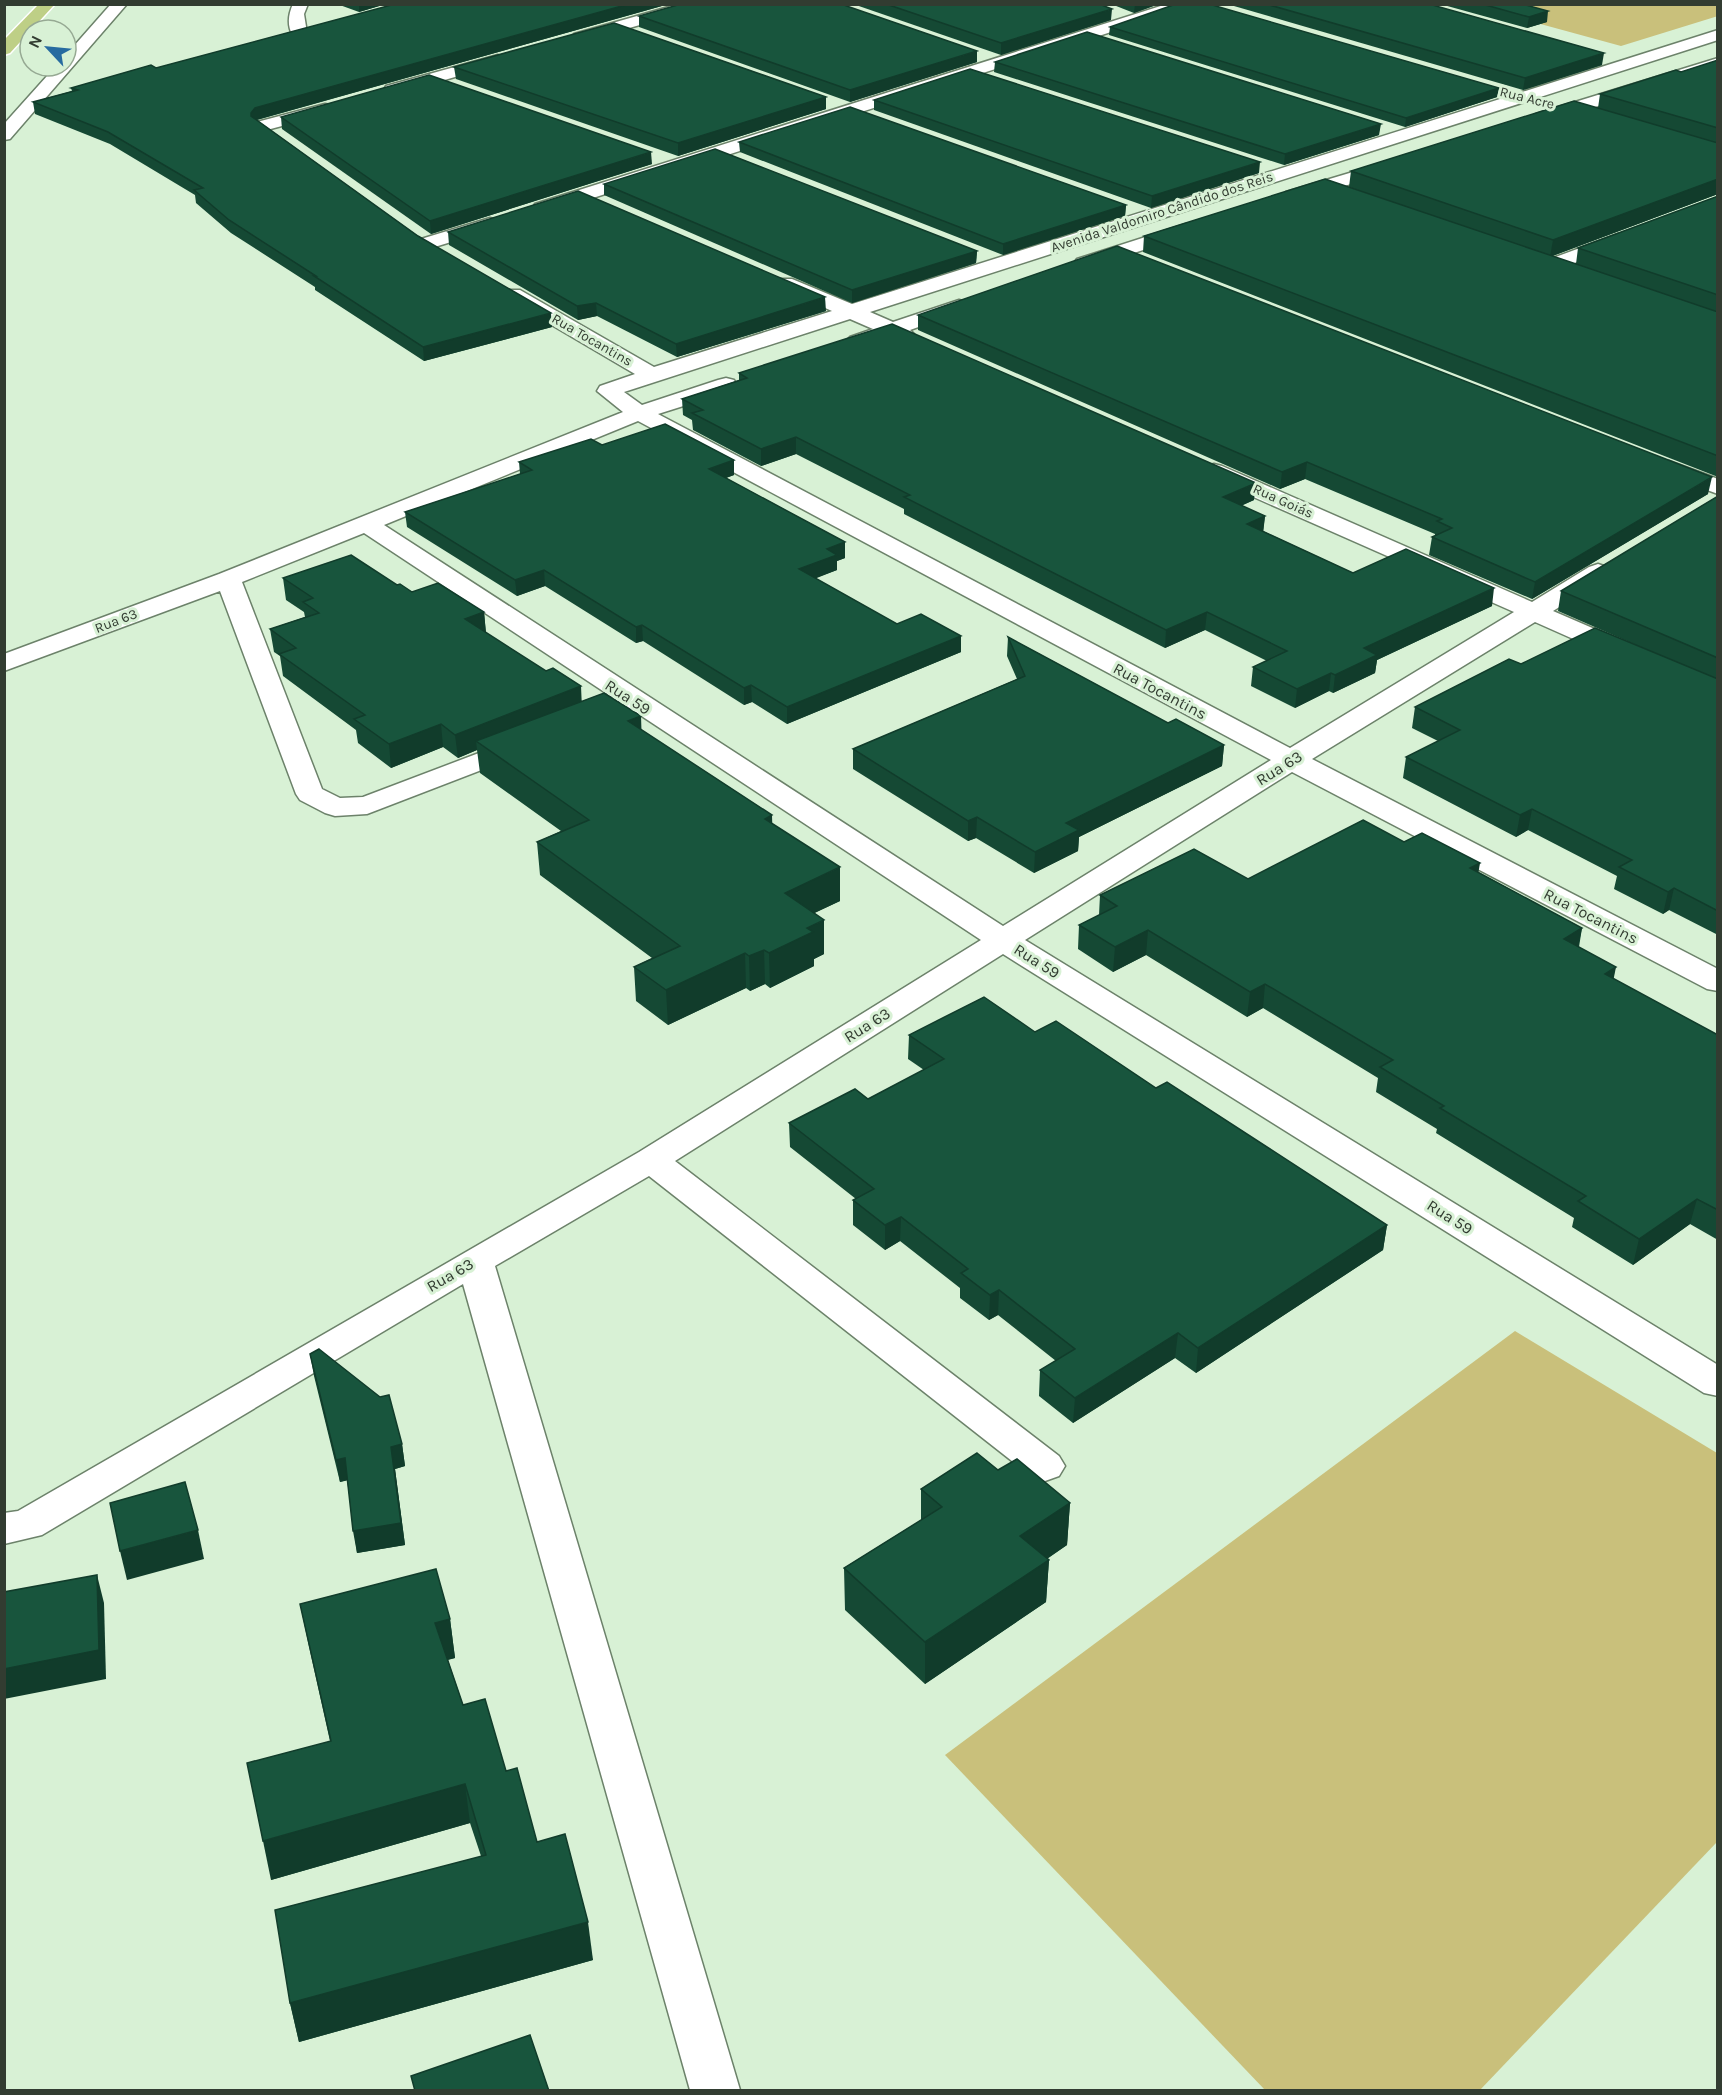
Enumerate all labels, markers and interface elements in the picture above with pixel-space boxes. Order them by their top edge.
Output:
north arrow [18,18,78,78]
text: N [24,32,46,51]
street label: Rua Acre [1498,83,1556,113]
street label: Avenida Valdomiro Cândido dos Reis [1049,168,1275,256]
street label: Rua Tocantins [549,310,635,370]
street label: Rua Goiás [1250,480,1316,522]
street label: Rua 63 [92,605,140,637]
street label: Rua Tocantins [1110,658,1210,724]
street label: Rua 59 [602,675,654,719]
street label: Rua 63 [1252,747,1306,789]
street label: Rua Tocantins [1541,884,1641,948]
street label: Rua 59 [1011,940,1063,982]
street label: Rua 63 [840,1004,894,1046]
street label: Rua 59 [1424,1196,1476,1238]
street label: Rua 63 [423,1254,477,1296]

